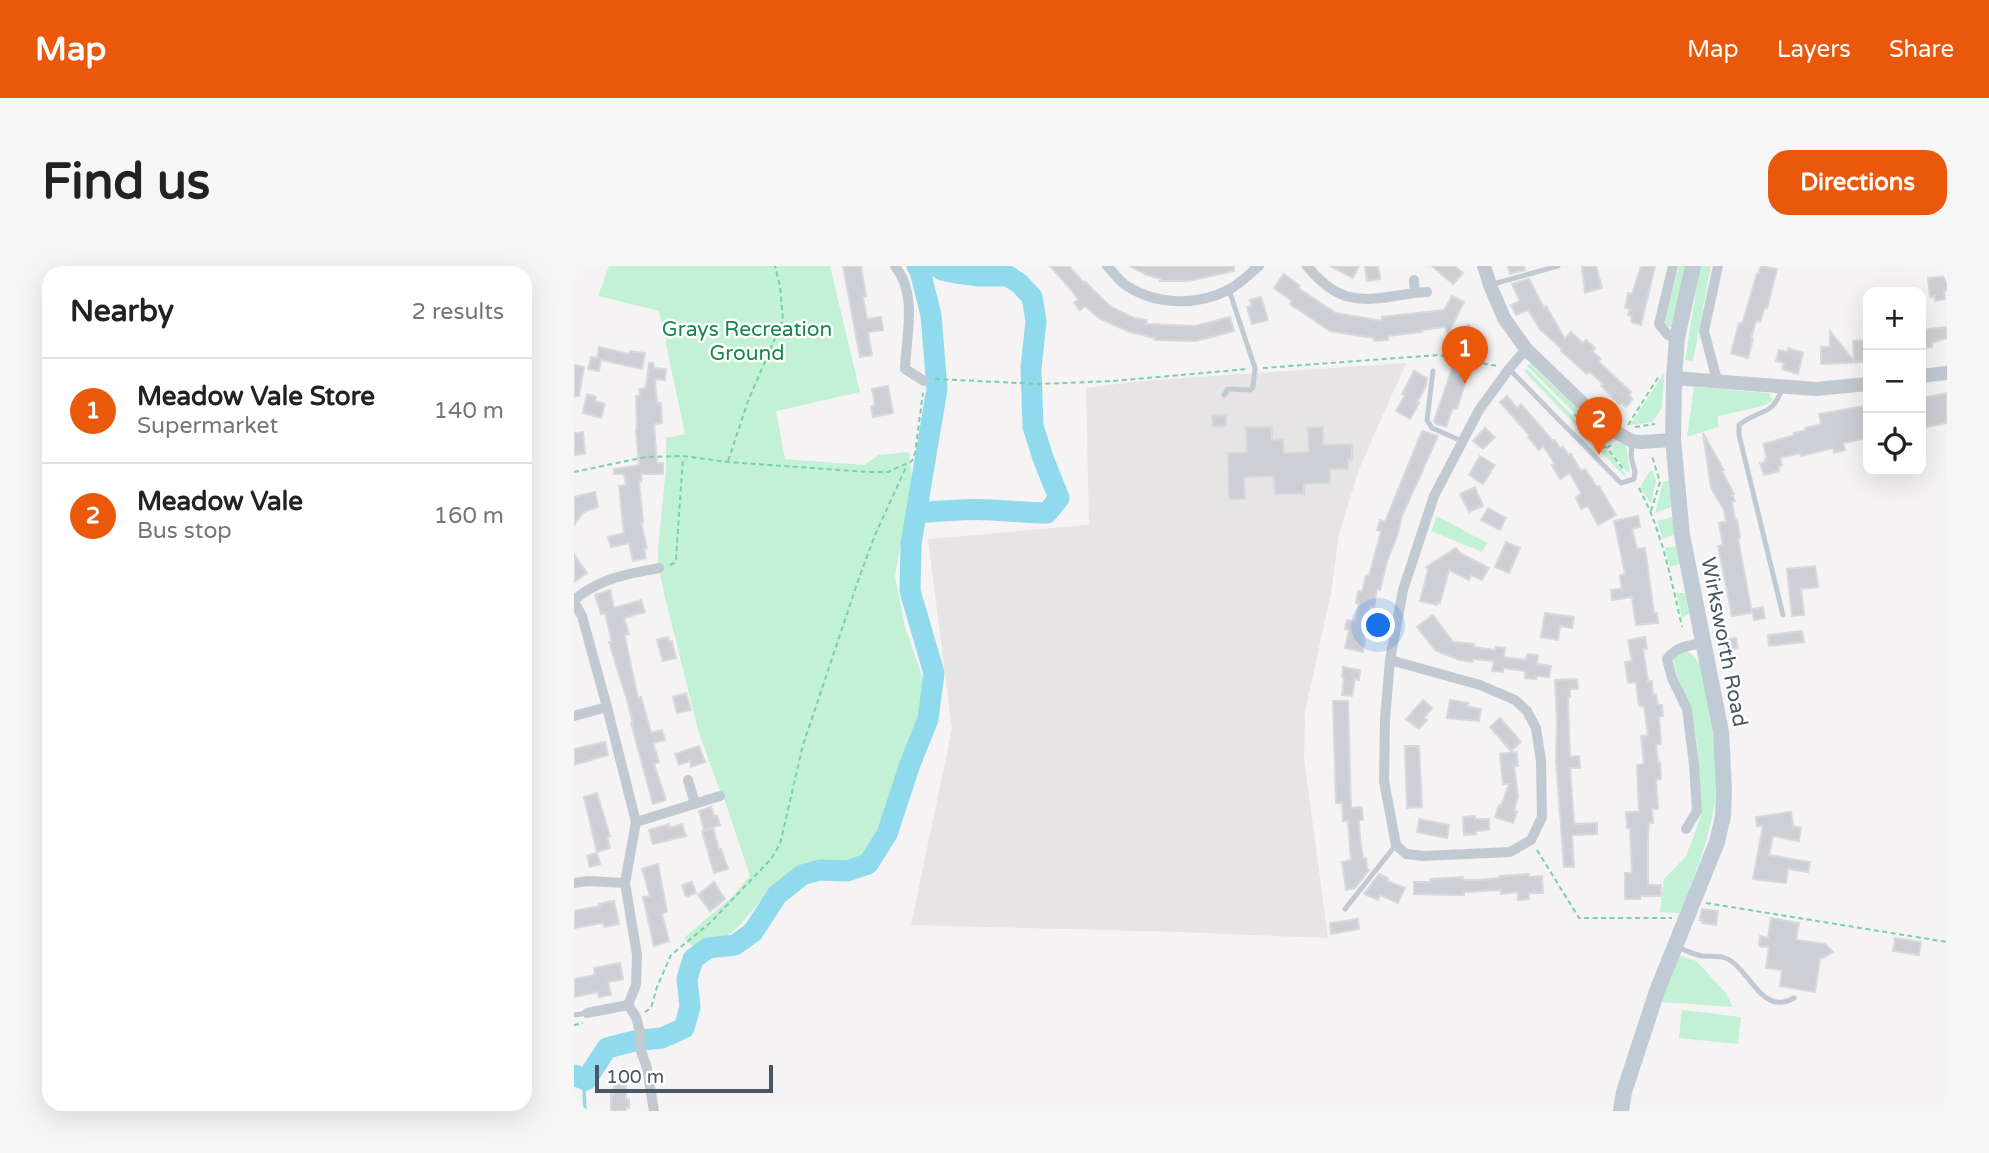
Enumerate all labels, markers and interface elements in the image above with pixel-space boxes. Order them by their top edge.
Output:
text: Map [35,30,106,69]
text: Map [1687,35,1739,64]
text: Layers [1777,35,1851,64]
text: Share [1889,35,1954,64]
button: Directions [1768,150,1947,215]
text: Find us [42,153,210,212]
map controls [1863,287,1926,476]
button: + [1863,287,1926,350]
text: Nearby [70,293,174,330]
text: 2 results [411,298,504,326]
park label: Grays Recreation Ground [662,317,832,366]
pin: 1 [1442,326,1488,384]
button: − [1863,350,1926,413]
text: Meadow Vale Store [137,381,375,412]
text: 1 [86,397,100,425]
text: 140 m [434,397,504,425]
pin: 2 [1576,397,1622,455]
text: Supermarket [137,412,278,440]
button: locate [1863,413,1926,476]
text: Meadow Vale [137,486,303,517]
text: 2 [86,502,100,530]
text: 160 m [434,502,504,530]
text: Bus stop [137,517,232,545]
street label: Wirksworth Road [1695,555,1753,729]
your location [1361,608,1395,642]
scale bar [595,1062,774,1094]
text: 100 m [606,1066,664,1088]

